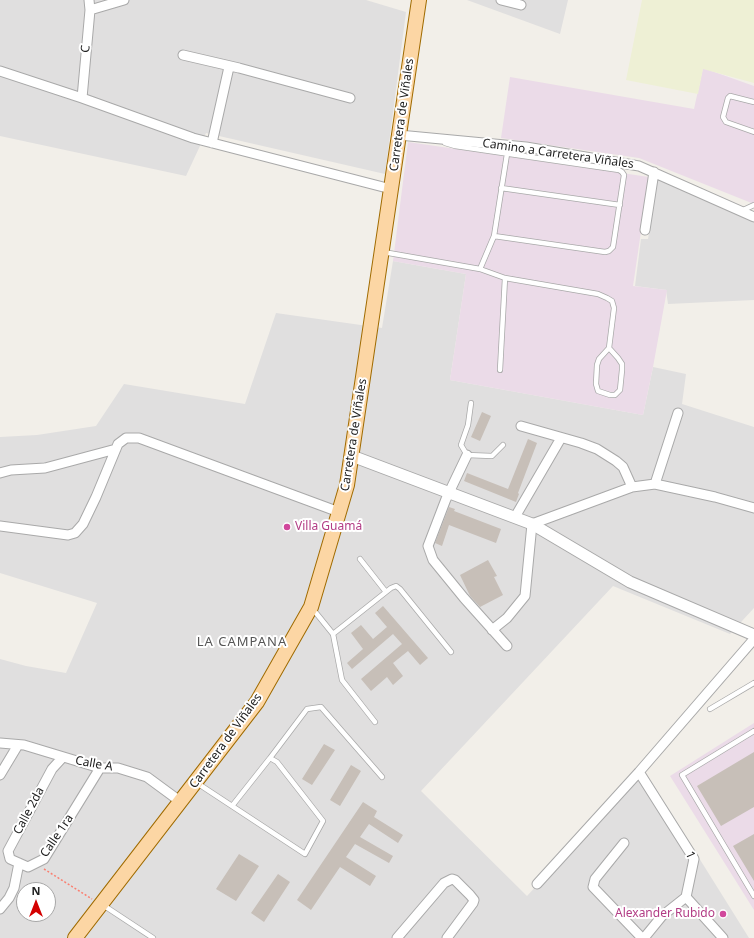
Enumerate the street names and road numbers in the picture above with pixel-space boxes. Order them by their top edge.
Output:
street label: C [78,45,94,53]
street label: Carretera de Viñales [387,58,417,172]
street label: Camino a Carretera Viñales [481,136,635,172]
street label: Carretera de Viñales [338,378,370,492]
street label: Carretera de Viñales [187,691,265,791]
street label: Calle A [74,754,114,774]
street label: Calle 2da [11,785,47,837]
street label: Calle 1ra [37,812,77,860]
street label: 1 [682,849,698,861]

